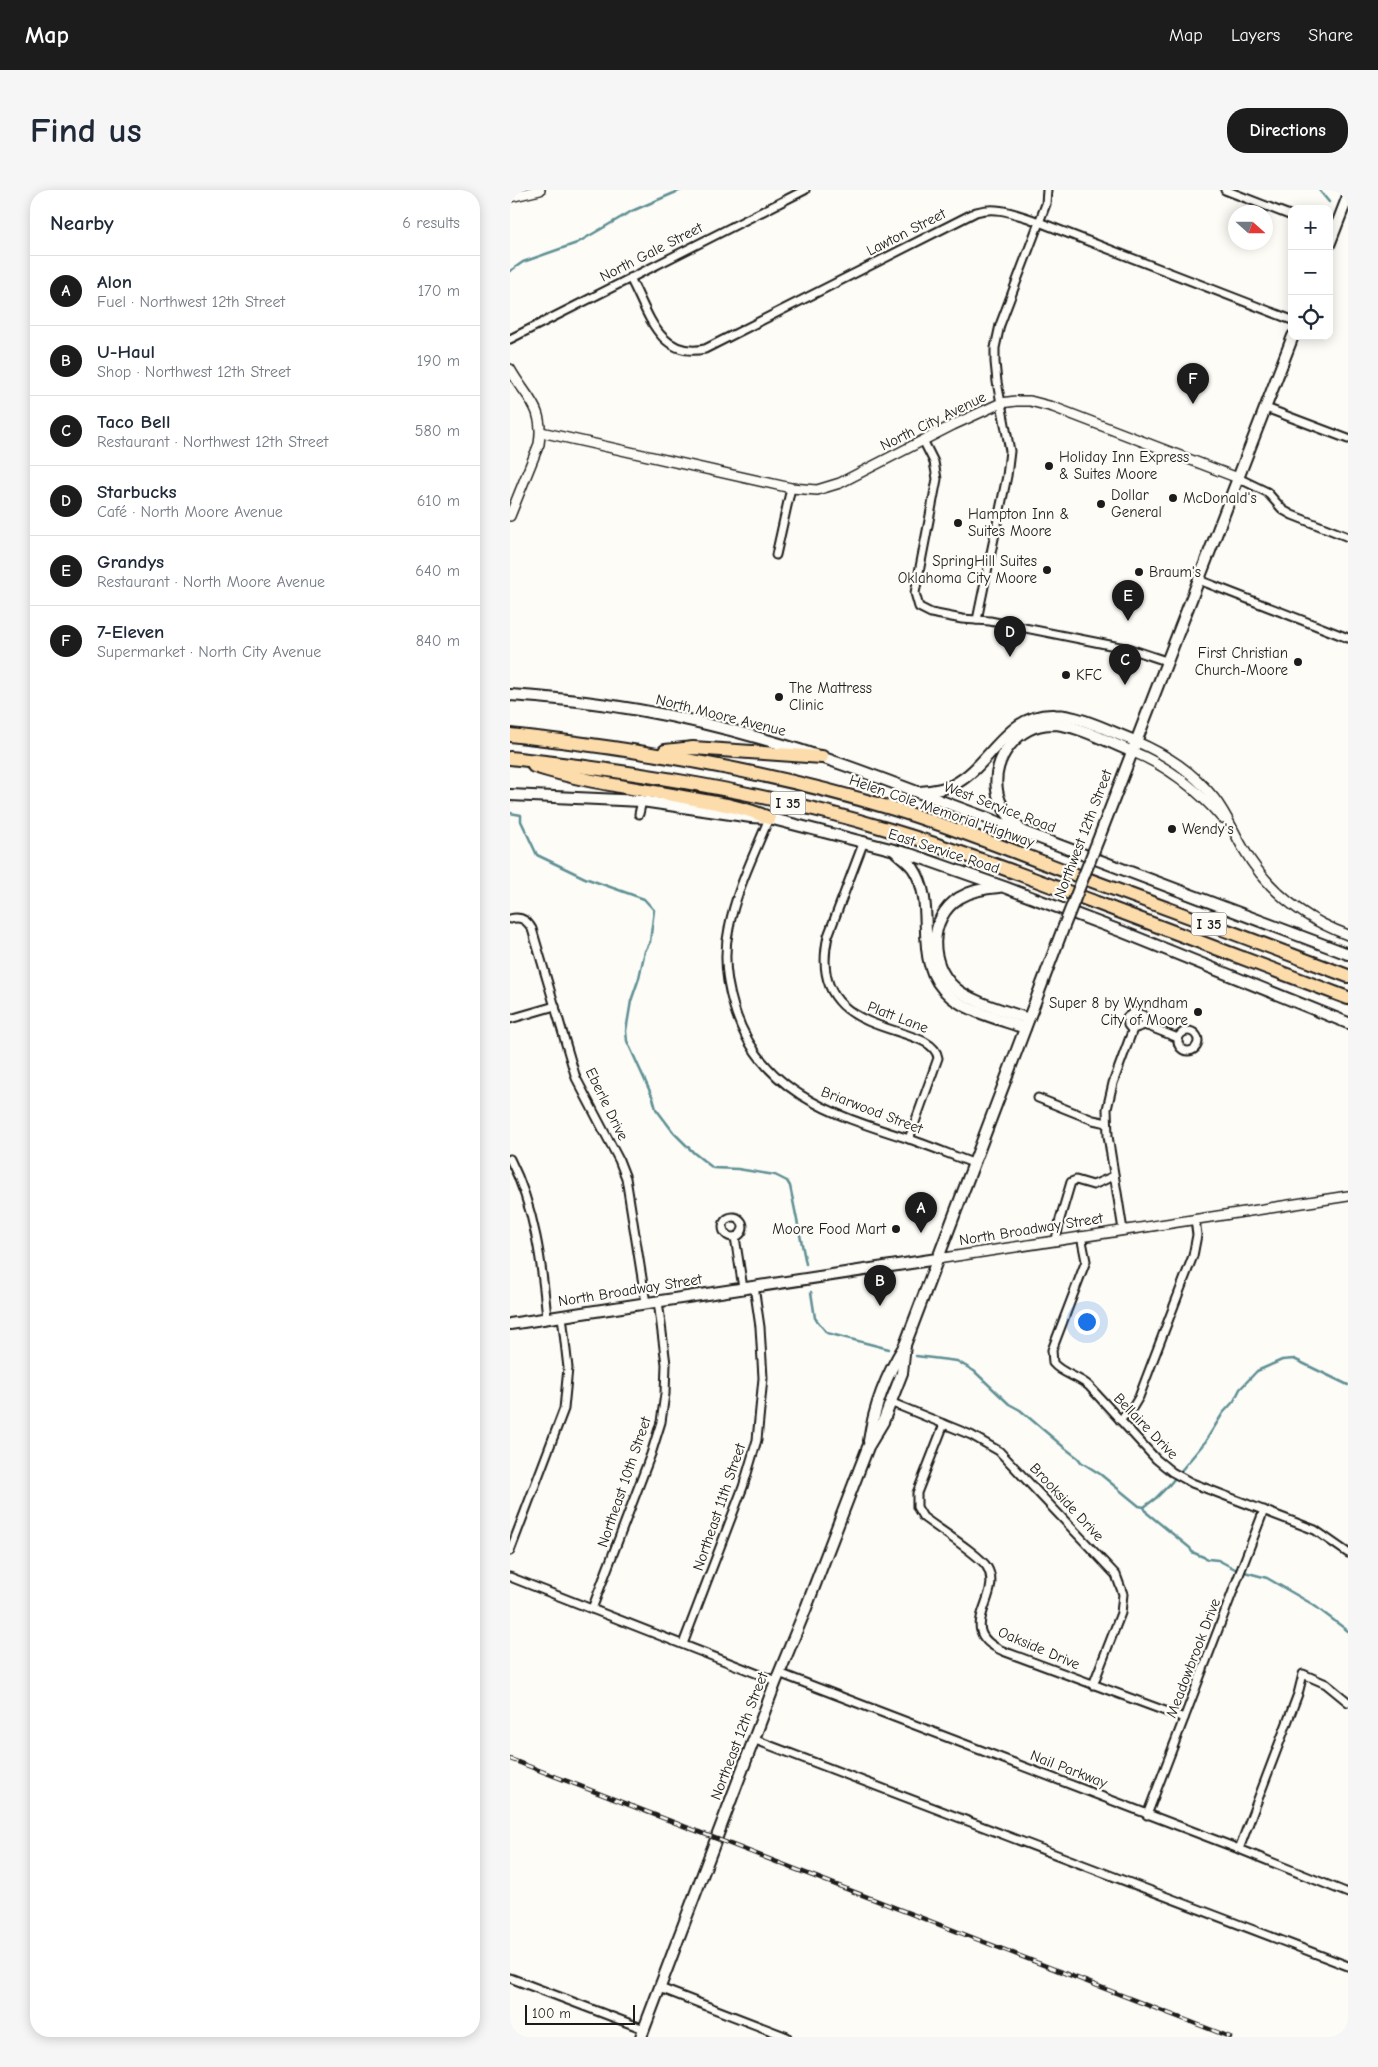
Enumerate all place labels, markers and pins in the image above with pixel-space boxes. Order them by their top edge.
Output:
pin: F [1177,363,1209,404]
place label: Holiday Inn Express & Suites Moore [1059,448,1189,483]
marker: Holiday Inn Express & Suites Moore [1043,460,1055,472]
place label: Dollar General [1111,486,1162,521]
place label: McDonald's [1183,489,1257,507]
marker: McDonald's [1167,492,1179,504]
marker: Dollar General [1095,498,1107,510]
place label: Hampton Inn & Suites Moore [968,505,1069,540]
marker: Hampton Inn & Suites Moore [952,517,964,529]
place label: SpringHill Suites Oklahoma City Moore [898,552,1037,587]
place label: Braum's [1149,563,1201,581]
marker: SpringHill Suites Oklahoma City Moore [1041,564,1053,576]
marker: Braum's [1133,566,1145,578]
pin: E [1112,580,1144,621]
pin: D [994,616,1026,657]
pin: C [1109,644,1141,685]
place label: First Christian Church-Moore [1195,644,1288,679]
marker: First Christian Church-Moore [1292,656,1304,668]
place label: KFC [1076,666,1102,684]
marker: KFC [1060,669,1072,681]
place label: The Mattress Clinic [789,679,872,714]
marker: The Mattress Clinic [773,691,785,703]
place label: Wendy's [1182,820,1234,838]
marker: Wendy's [1166,823,1178,835]
place label: Super 8 by Wyndham City of Moore [1049,994,1188,1029]
marker: Super 8 by Wyndham City of Moore [1192,1006,1204,1018]
pin: A [905,1192,937,1233]
place label: Moore Food Mart [772,1220,887,1238]
marker: Moore Food Mart [890,1223,902,1235]
pin: B [864,1265,896,1306]

